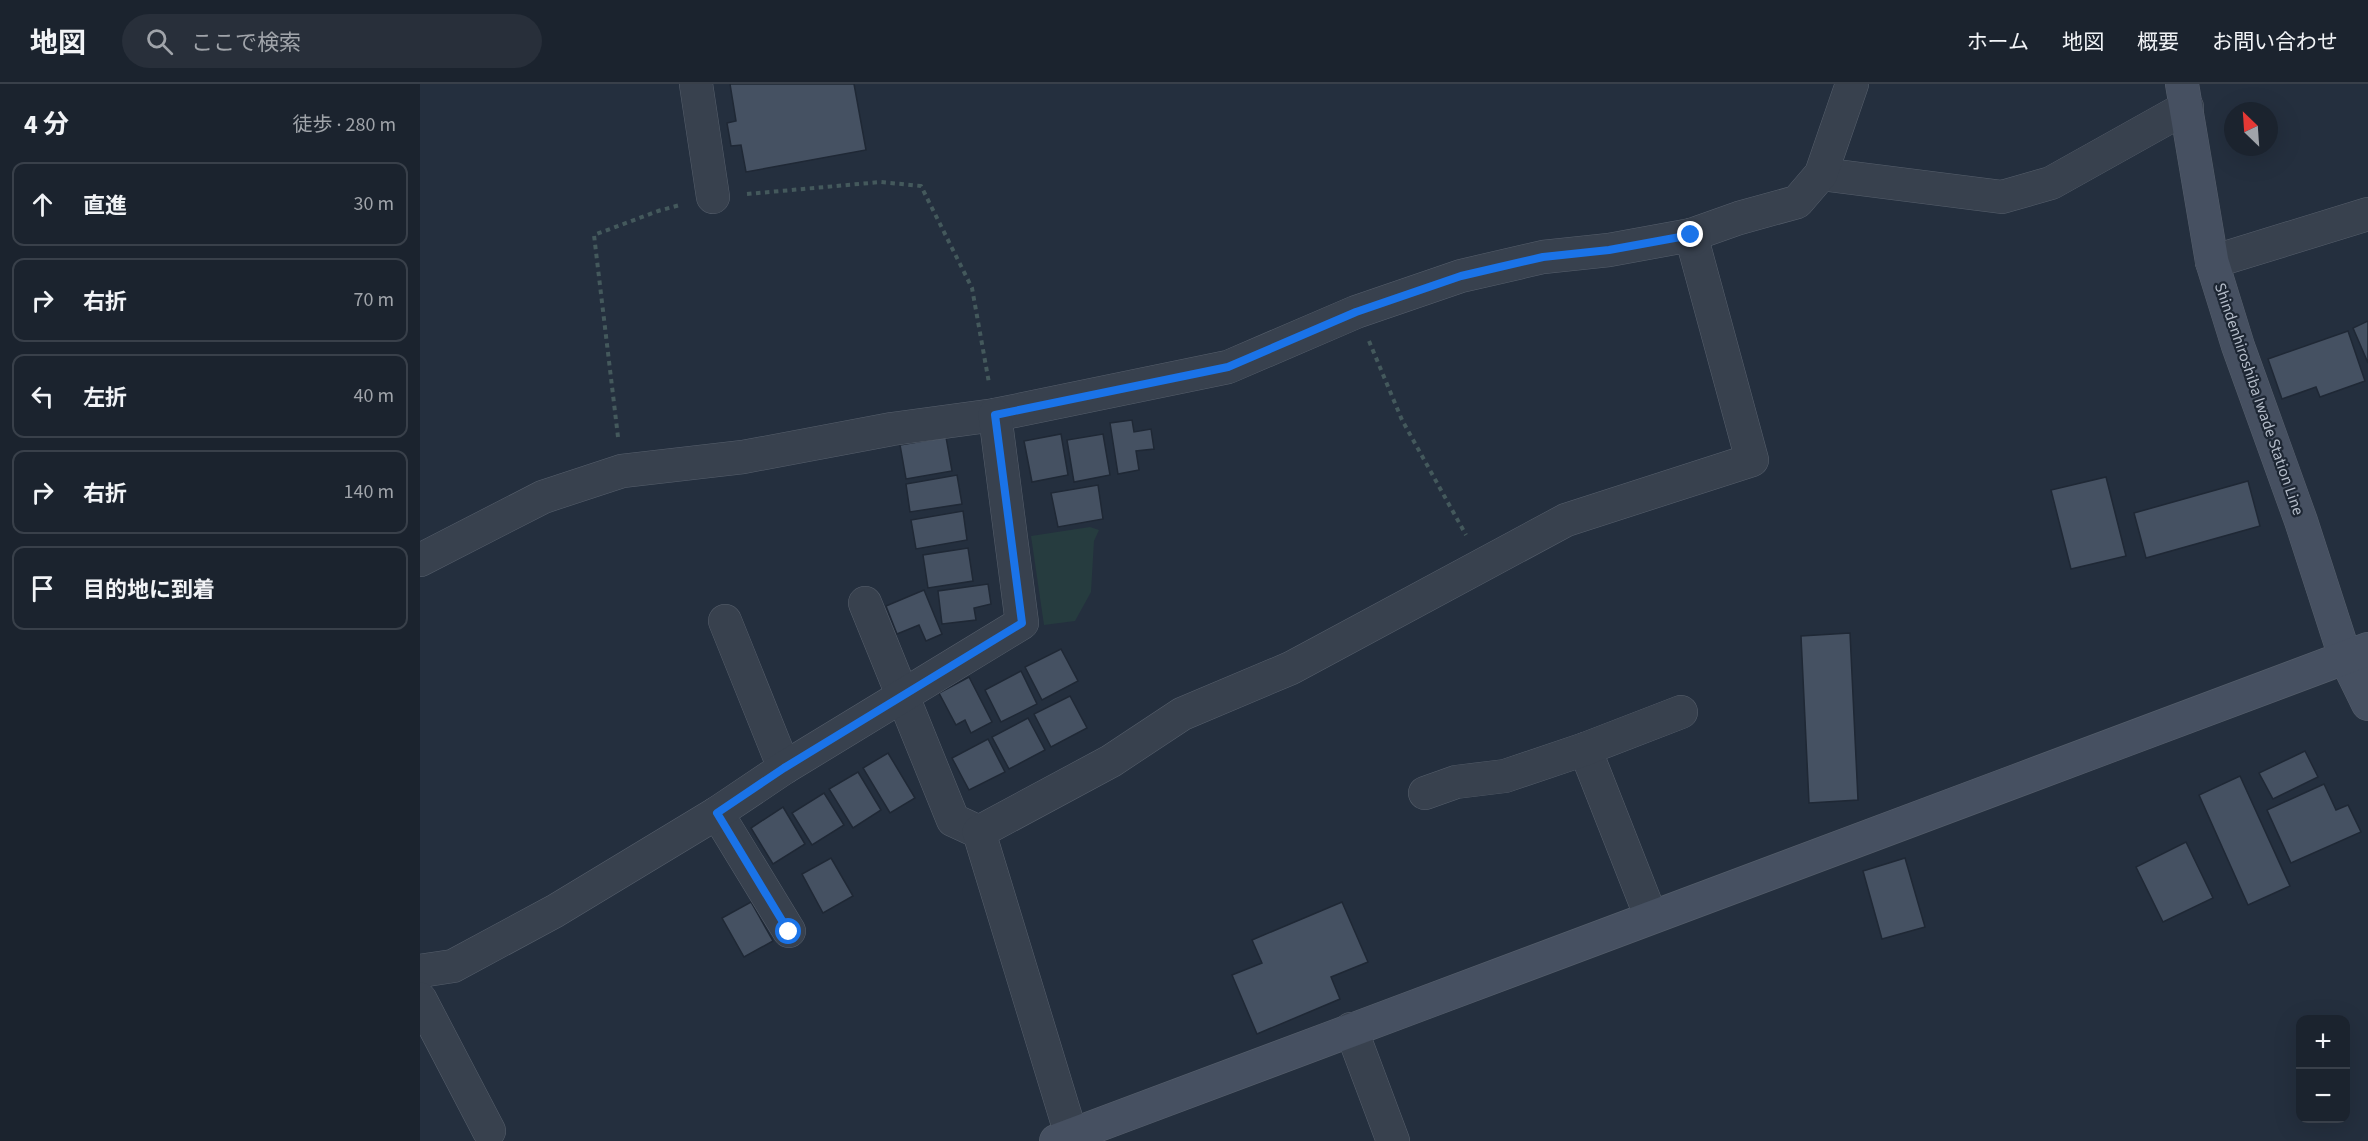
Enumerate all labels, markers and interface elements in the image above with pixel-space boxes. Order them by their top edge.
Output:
search box [122,14,542,68]
text: 地図 [30,23,86,63]
icon: search [143,25,176,58]
text: ここで検索 [191,27,301,59]
text: ホーム [1967,27,2029,57]
text: 地図 [2062,27,2104,57]
text: 概要 [2137,27,2179,57]
text: お問い合わせ [2212,27,2338,57]
north arrow [2224,102,2278,156]
text: 4 分 [24,106,69,143]
text: 徒歩 · 280 m [293,111,396,139]
icon: ahead [26,188,59,221]
text: 直進 [83,190,127,222]
text: 30 m [354,190,394,218]
route end [1677,221,1703,247]
street label: Shindenhiroshiba Iwade Station Line [2209,280,2309,518]
icon: right [26,284,59,317]
text: 右折 [83,286,127,318]
text: 70 m [354,286,394,314]
icon: left [26,380,59,413]
text: 左折 [83,382,127,414]
text: 40 m [354,382,394,410]
icon: right [26,476,59,509]
text: 右折 [83,478,127,510]
text: 140 m [344,478,394,506]
icon: arrive [26,572,59,605]
text: 目的地に到着 [83,574,215,606]
route start [775,918,801,944]
map controls [2296,1015,2350,1123]
button: + [2296,1015,2350,1069]
button: − [2296,1069,2350,1123]

